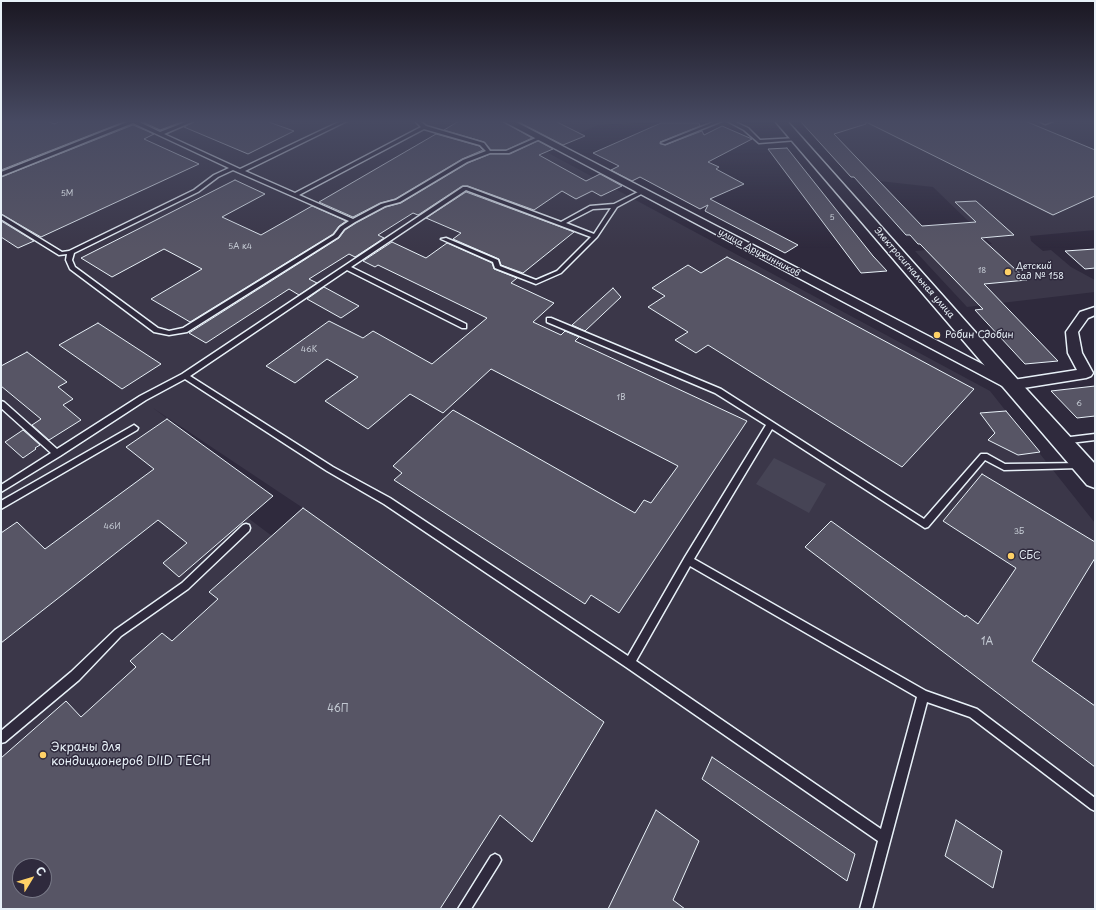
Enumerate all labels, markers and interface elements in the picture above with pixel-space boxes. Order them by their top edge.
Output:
house number: 5М [61,189,73,199]
house number: 5 [829,213,835,223]
street label: Электросигнальная улица [872,225,956,321]
street label: улица Дружинников [716,227,802,279]
house number: 5А к4 [228,242,252,252]
place label: Детский сад № 158 [1016,262,1064,283]
house number: 18 [978,266,986,276]
marker: Детский сад № 158 [1003,267,1013,277]
place label: Робин Сдобин [945,329,1014,341]
marker: Робин Сдобин [932,330,942,340]
house number: 46К [301,345,317,355]
house number: 1В [617,393,625,403]
house number: 6 [1076,399,1082,409]
house number: 46И [103,522,121,532]
house number: 3Б [1014,527,1024,537]
place label: СБС [1019,550,1041,562]
marker: СБС [1006,551,1016,561]
house number: 1А [981,636,993,648]
house number: 46П [327,703,349,715]
place label: Экраны для кондиционеров DIID TECH [51,741,211,769]
marker: Экраны для кондиционеров DIID TECH [38,750,48,760]
north arrow [12,858,52,898]
text: С [32,862,50,879]

